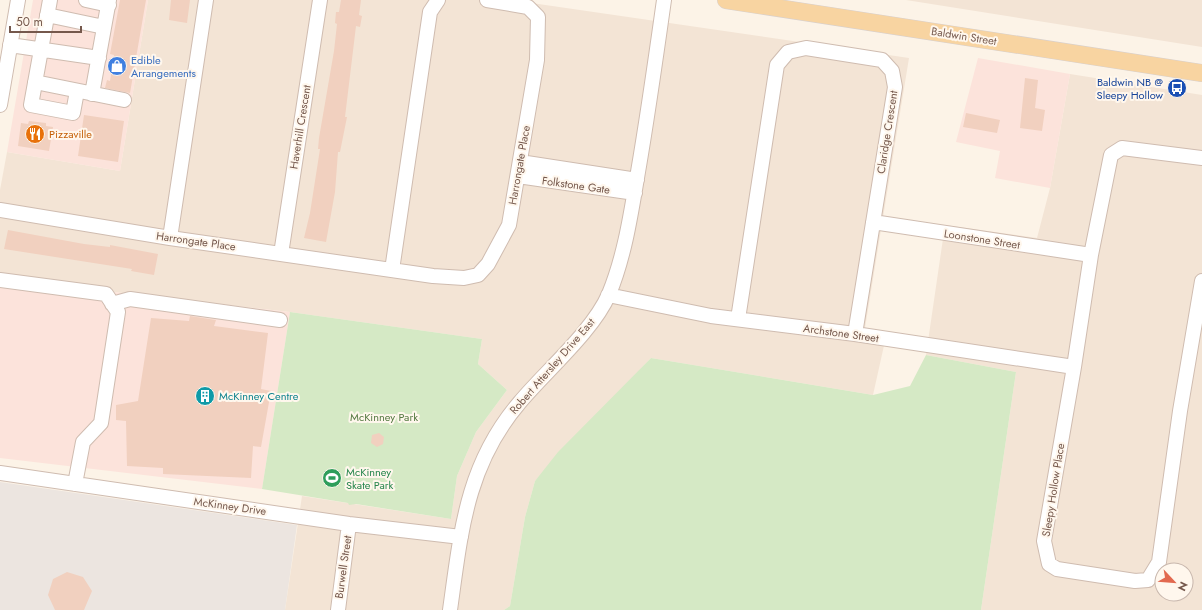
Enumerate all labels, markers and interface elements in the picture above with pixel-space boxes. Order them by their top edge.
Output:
scale bar [10,8,81,34]
text: 50 m [16,13,43,31]
street label: Baldwin Street [930,23,998,49]
place label: Edible Arrangements [131,52,196,81]
shop icon: Edible Arrangements [106,55,128,77]
place label: Baldwin NB @ Sleepy Hollow [1097,74,1164,103]
bus stop icon: Baldwin NB @ Sleepy Hollow [1166,77,1188,99]
street label: Haverhill Crescent [285,84,315,170]
street label: Claridge Crescent [873,89,902,175]
restaurant icon: Pizzaville [24,123,46,145]
street label: Harrongate Place [504,124,534,206]
place label: Pizzaville [49,126,92,142]
street label: Folkstone Gate [541,172,611,198]
street label: Loonstone Street [943,225,1022,253]
street label: Harrongate Place [155,227,237,255]
street label: Robert Attersley Drive East [506,314,598,417]
street label: Archstone Street [802,320,880,346]
building icon: McKinney Centre [194,385,216,407]
place label: McKinney Centre [219,388,299,404]
park label: McKinney Park [350,409,418,425]
street label: Sleepy Hollow Place [1038,442,1068,538]
place label: McKinney Skate Park [346,464,394,493]
sports icon: McKinney Skate Park [321,467,343,489]
street label: McKinney Drive [193,493,268,519]
street label: Burwell Street [331,534,355,600]
north arrow [1154,562,1194,602]
text: N [1174,579,1192,594]

